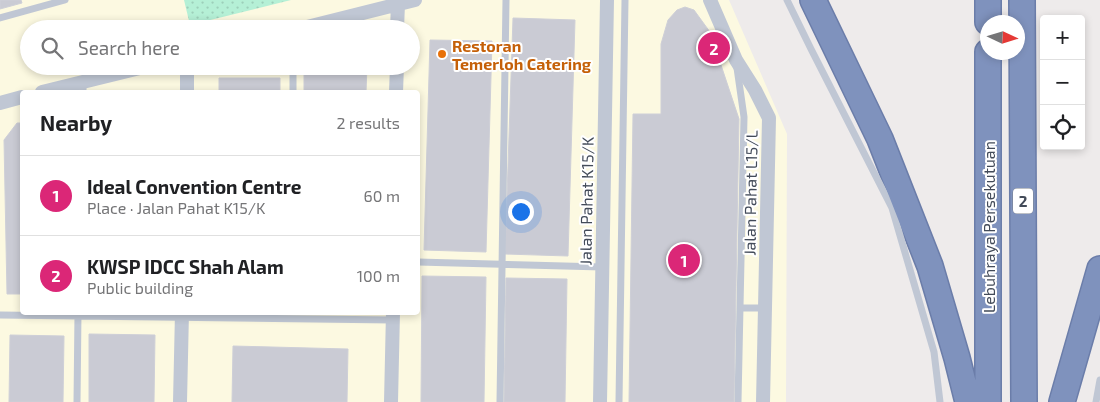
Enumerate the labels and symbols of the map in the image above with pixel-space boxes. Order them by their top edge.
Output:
north arrow [980,15,1025,60]
pin: 2 [698,29,730,67]
place label: Restoran Temerloh Catering [452,36,592,73]
marker: Restoran Temerloh Catering [436,48,448,60]
street label: Jalan Pahat L15/L [739,130,761,256]
street label: Jalan Pahat K15/K [575,136,597,265]
street label: Lebuhraya Persekutuan [979,141,998,313]
road number: 2 [1013,188,1033,214]
your location [508,199,534,225]
pin: 1 [668,241,700,279]

